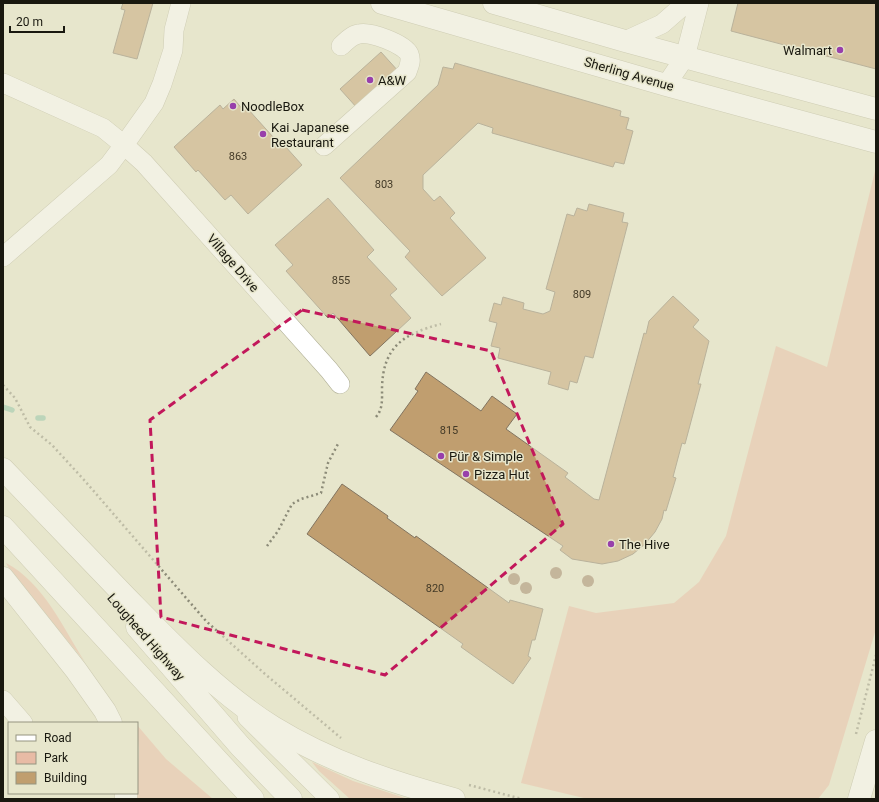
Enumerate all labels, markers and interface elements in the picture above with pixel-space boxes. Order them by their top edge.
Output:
scale bar [10,8,64,34]
text: 20 m [16,15,43,29]
place label: Walmart [783,43,832,58]
marker: Walmart [835,45,845,55]
street label: Sherling Avenue [582,54,676,94]
place label: A&W [378,73,407,88]
marker: A&W [365,75,375,85]
place label: NoodleBox [241,99,305,114]
marker: NoodleBox [228,101,238,111]
place label: Kai Japanese Restaurant [271,120,349,150]
marker: Kai Japanese Restaurant [258,129,268,139]
house number: 863 [229,150,247,163]
house number: 803 [375,178,393,191]
street label: Village Drive [204,231,262,295]
house number: 855 [332,274,350,287]
house number: 809 [573,288,591,301]
house number: 815 [440,424,458,437]
place label: Pür & Simple [449,449,523,464]
marker: Pür & Simple [436,451,446,461]
place label: Pizza Hut [474,467,529,482]
marker: Pizza Hut [461,469,471,479]
place label: The Hive [619,537,670,552]
marker: The Hive [606,539,616,549]
house number: 820 [426,582,444,595]
street label: Lougheed Highway [104,590,188,684]
legend [8,722,138,794]
text: Road [44,731,72,745]
text: Park [44,751,69,765]
text: Building [44,771,87,785]

